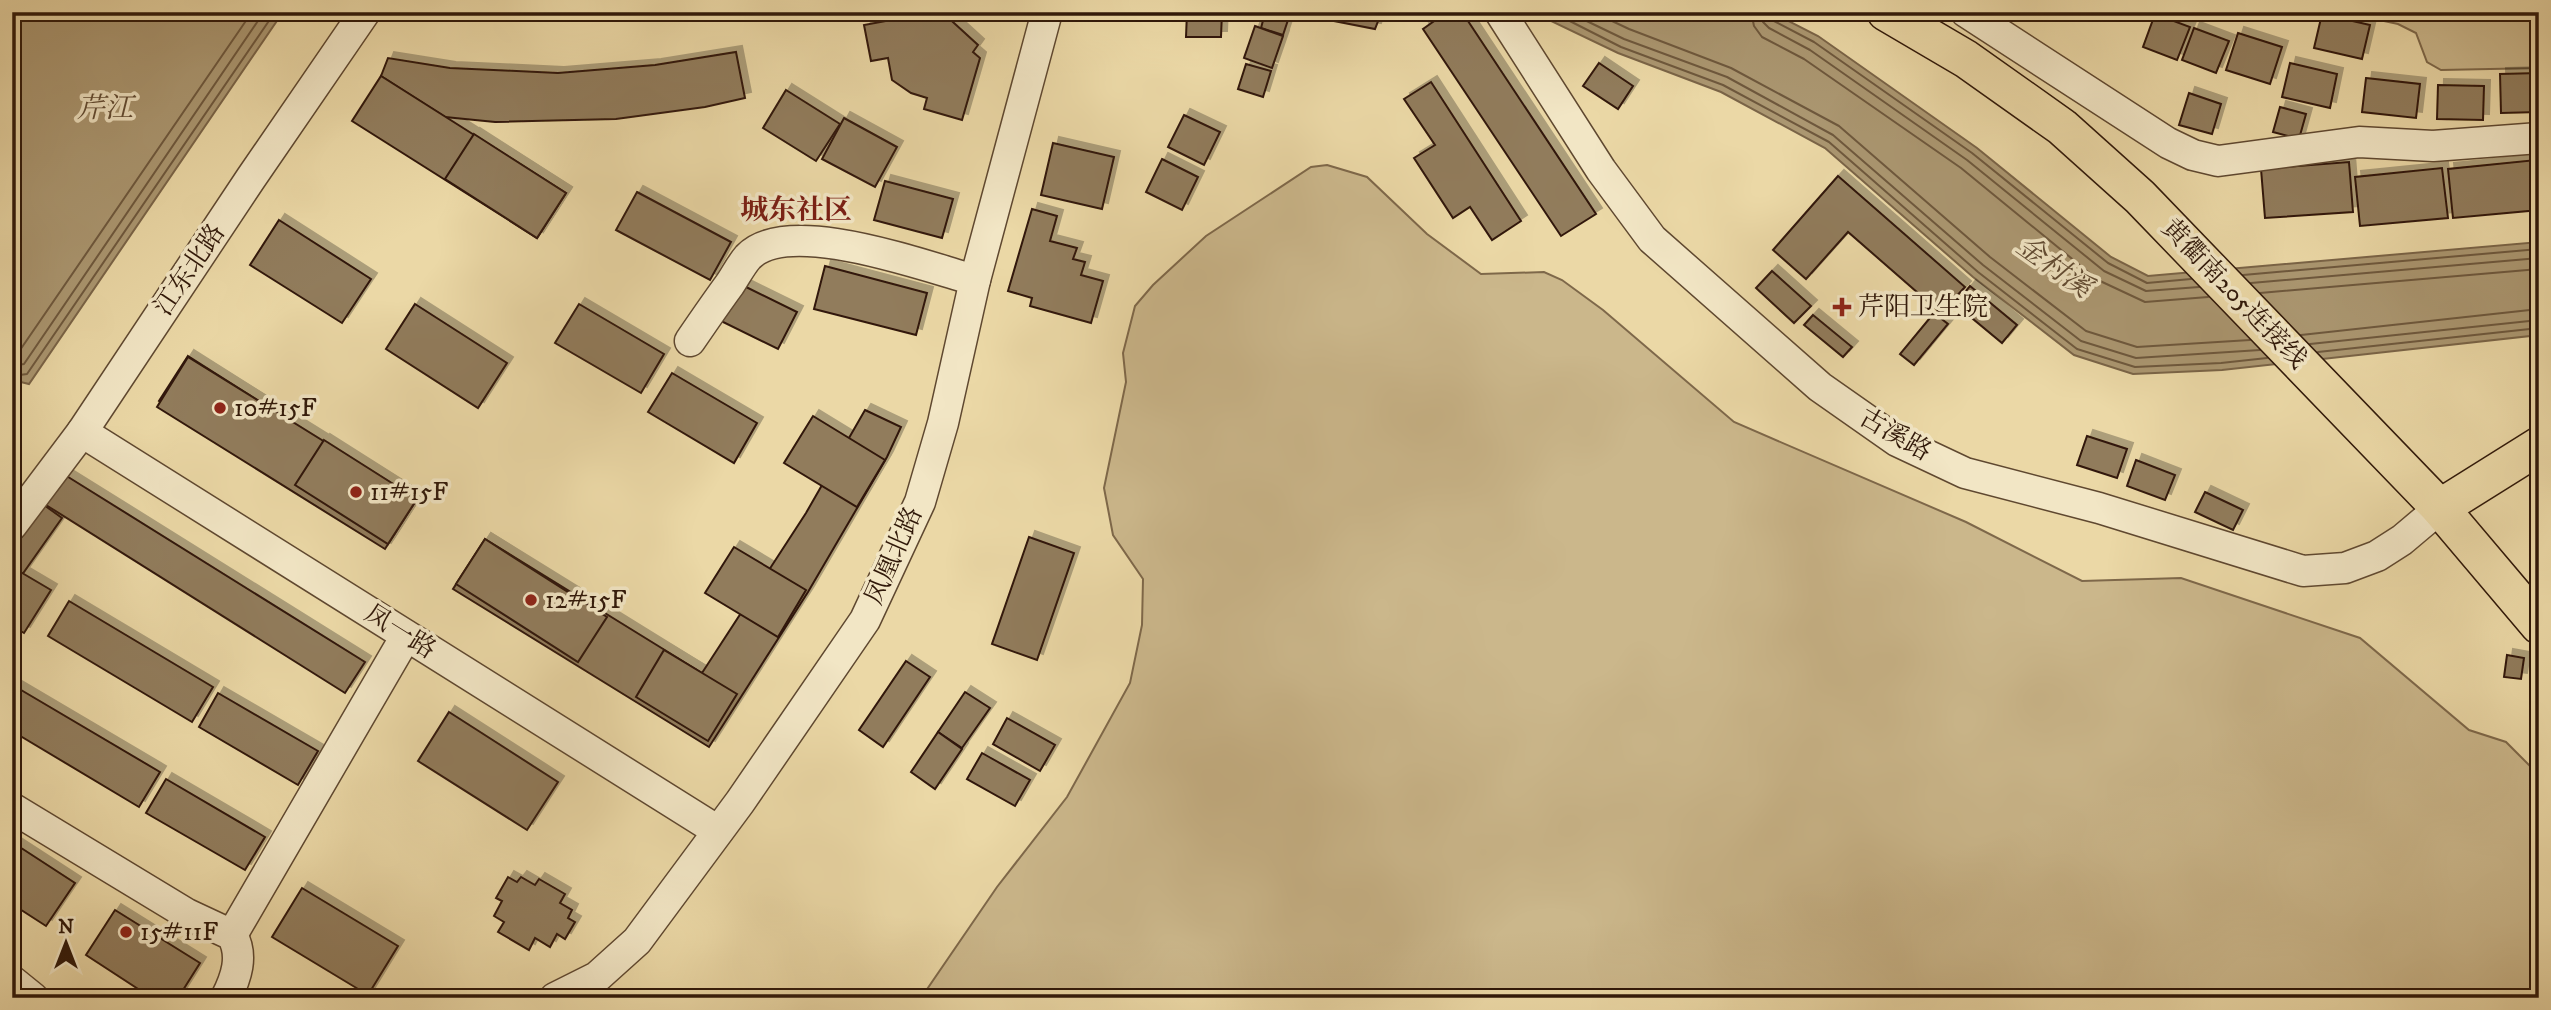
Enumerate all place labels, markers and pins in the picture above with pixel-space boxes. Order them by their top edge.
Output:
place label: 芹阳卫生院 [1858,291,1988,324]
marker: 芹阳卫生院 [1832,297,1852,317]
place label: 10#15F [234,392,317,425]
marker: 10#15F [212,400,228,416]
place label: 11#15F [370,476,448,509]
marker: 11#15F [348,484,364,500]
place label: 12#15F [545,584,626,617]
marker: 12#15F [523,592,539,608]
place label: 15#11F [140,916,218,949]
marker: 15#11F [118,924,134,940]

